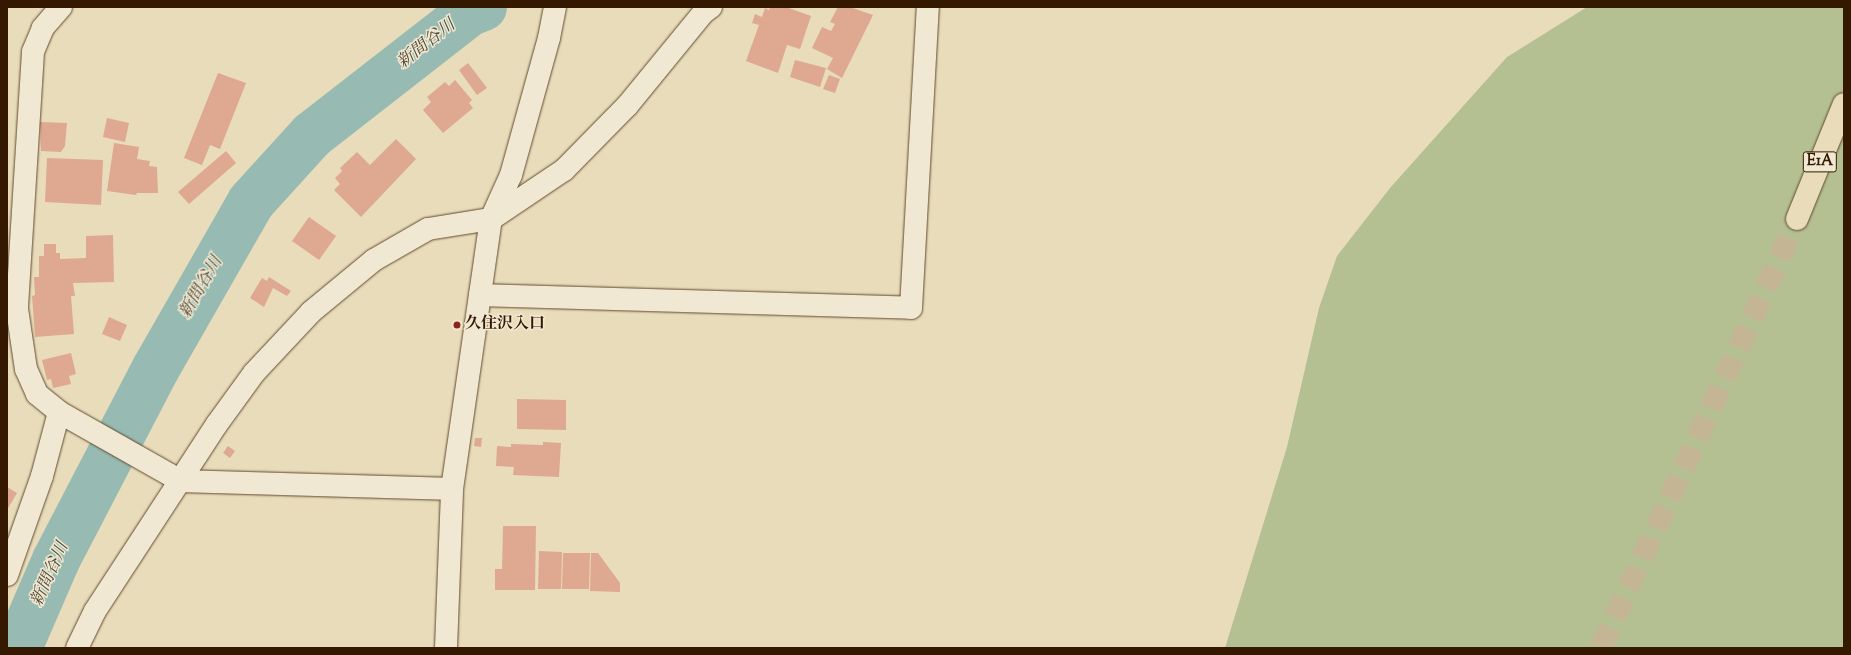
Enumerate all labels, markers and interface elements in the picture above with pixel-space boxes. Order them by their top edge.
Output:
water label: 新間谷川 [394,16,460,74]
road number: E1A [1802,149,1838,175]
water label: 新間谷川 [176,253,228,323]
place label: 久住沢入口 [465,315,545,335]
marker: 久住沢入口 [452,320,462,330]
water label: 新間谷川 [28,540,74,610]

